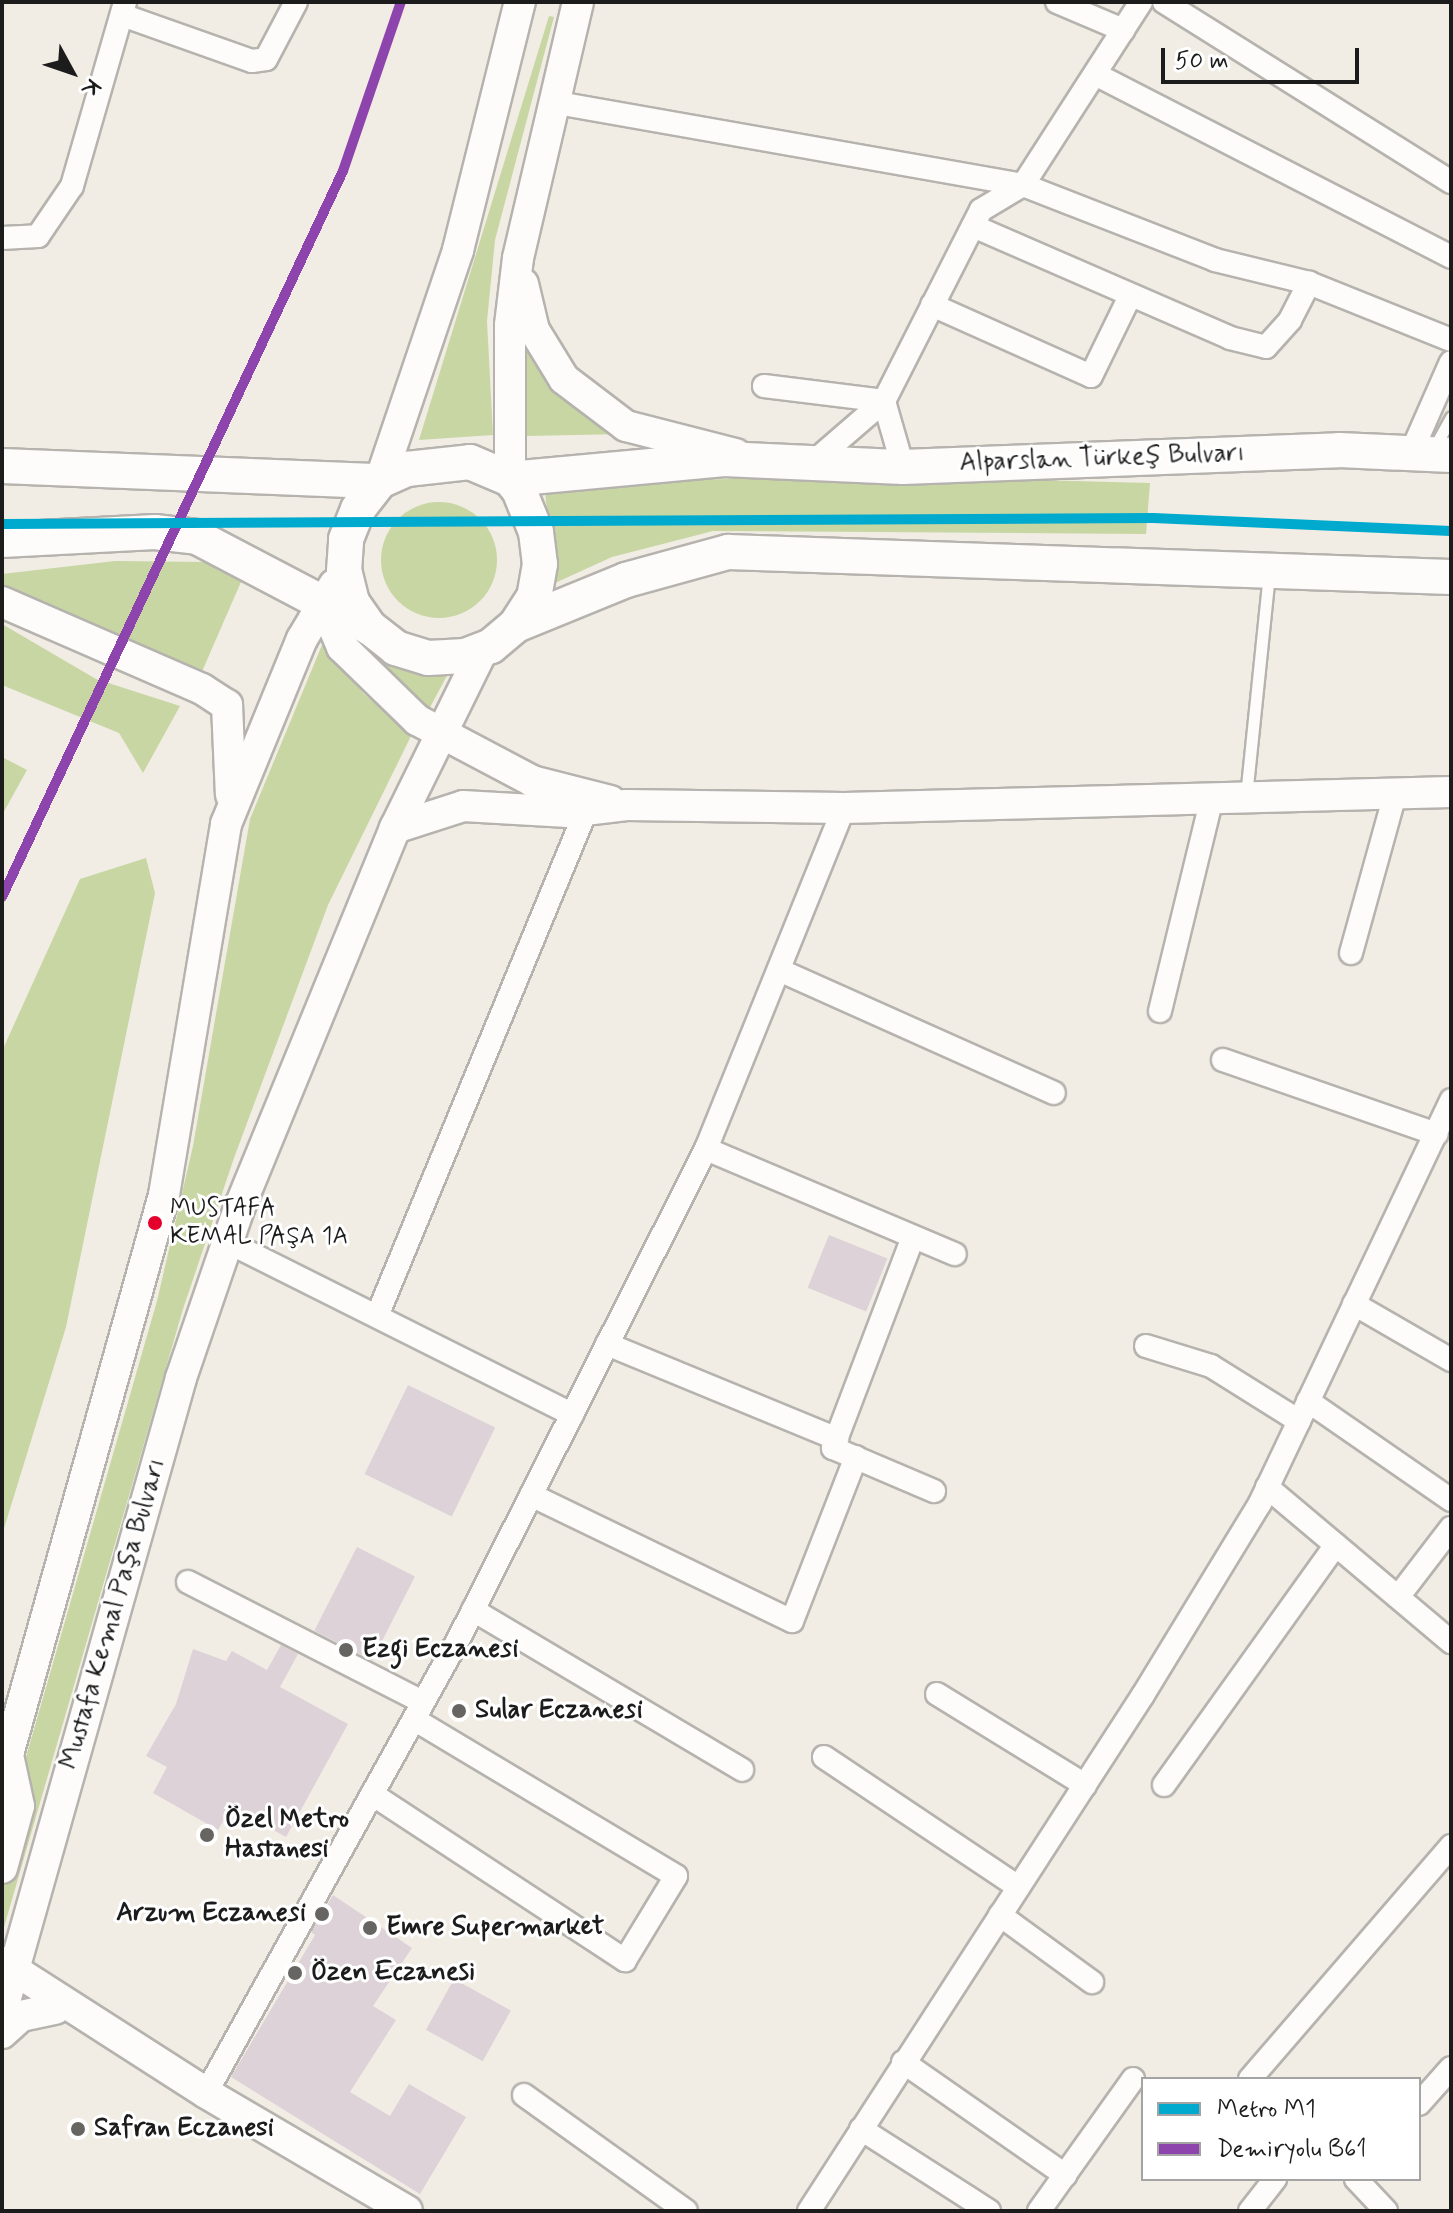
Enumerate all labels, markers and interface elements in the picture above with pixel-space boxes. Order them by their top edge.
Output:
north arrow [32,32,112,112]
scale bar [1165,32,1363,82]
text: 50 m [1175,46,1229,77]
text: K [75,72,106,102]
street label: Alparslan Türkeş Bulvarı [959,438,1245,480]
place label: MUSTAFA KEMAL PAŞA 1A [170,1195,348,1251]
marker: MUSTAFA KEMAL PAŞA 1A [147,1215,163,1231]
street label: Mustafa Kemal Paşa Bulvarı [55,1457,173,1771]
place label: Ezgi Eczanesi [362,1634,518,1666]
marker: Ezgi Eczanesi [337,1641,355,1659]
place label: Sular Eczanesi [475,1695,642,1727]
marker: Sular Eczanesi [450,1702,468,1720]
place label: Özel Metro Hastanesi [225,1804,346,1866]
marker: Özel Metro Hastanesi [196,1824,218,1846]
place label: Arzum Eczanesi [116,1898,306,1930]
marker: Arzum Eczanesi [313,1905,331,1923]
place label: Emre Supermarket [386,1912,600,1944]
marker: Emre Supermarket [361,1919,379,1937]
place label: Özen Eczanesi [311,1957,477,1989]
marker: Özen Eczanesi [286,1964,304,1982]
legend [1141,2077,1421,2181]
text: Metro M1 [1217,2094,1316,2125]
place label: Safran Eczanesi [94,2113,280,2145]
marker: Safran Eczanesi [69,2120,87,2138]
text: Demiryolu B61 [1217,2134,1367,2165]

